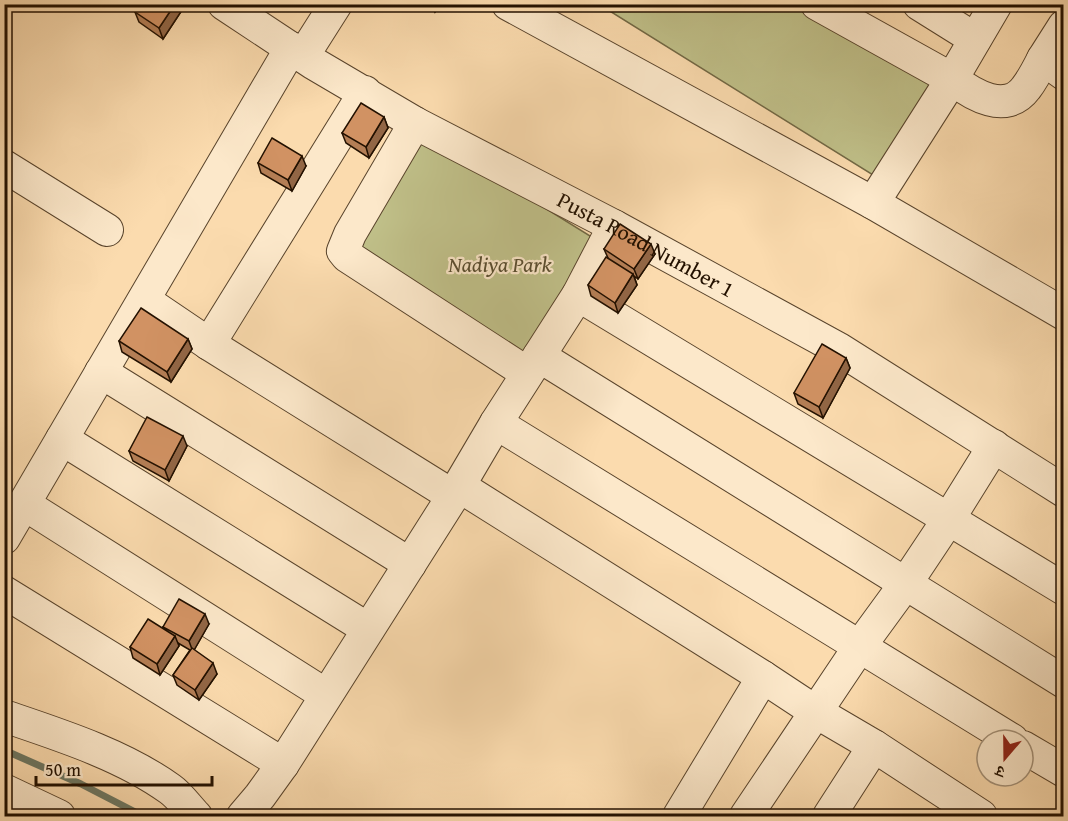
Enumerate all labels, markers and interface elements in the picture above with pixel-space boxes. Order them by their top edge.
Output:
street label: Pusta Road Number 1 [552,183,740,305]
park label: Nadiya Park [447,248,553,280]
north arrow [975,728,1035,788]
scale bar [36,749,212,787]
text: 50 m [45,756,81,783]
text: उ [990,759,1009,785]

